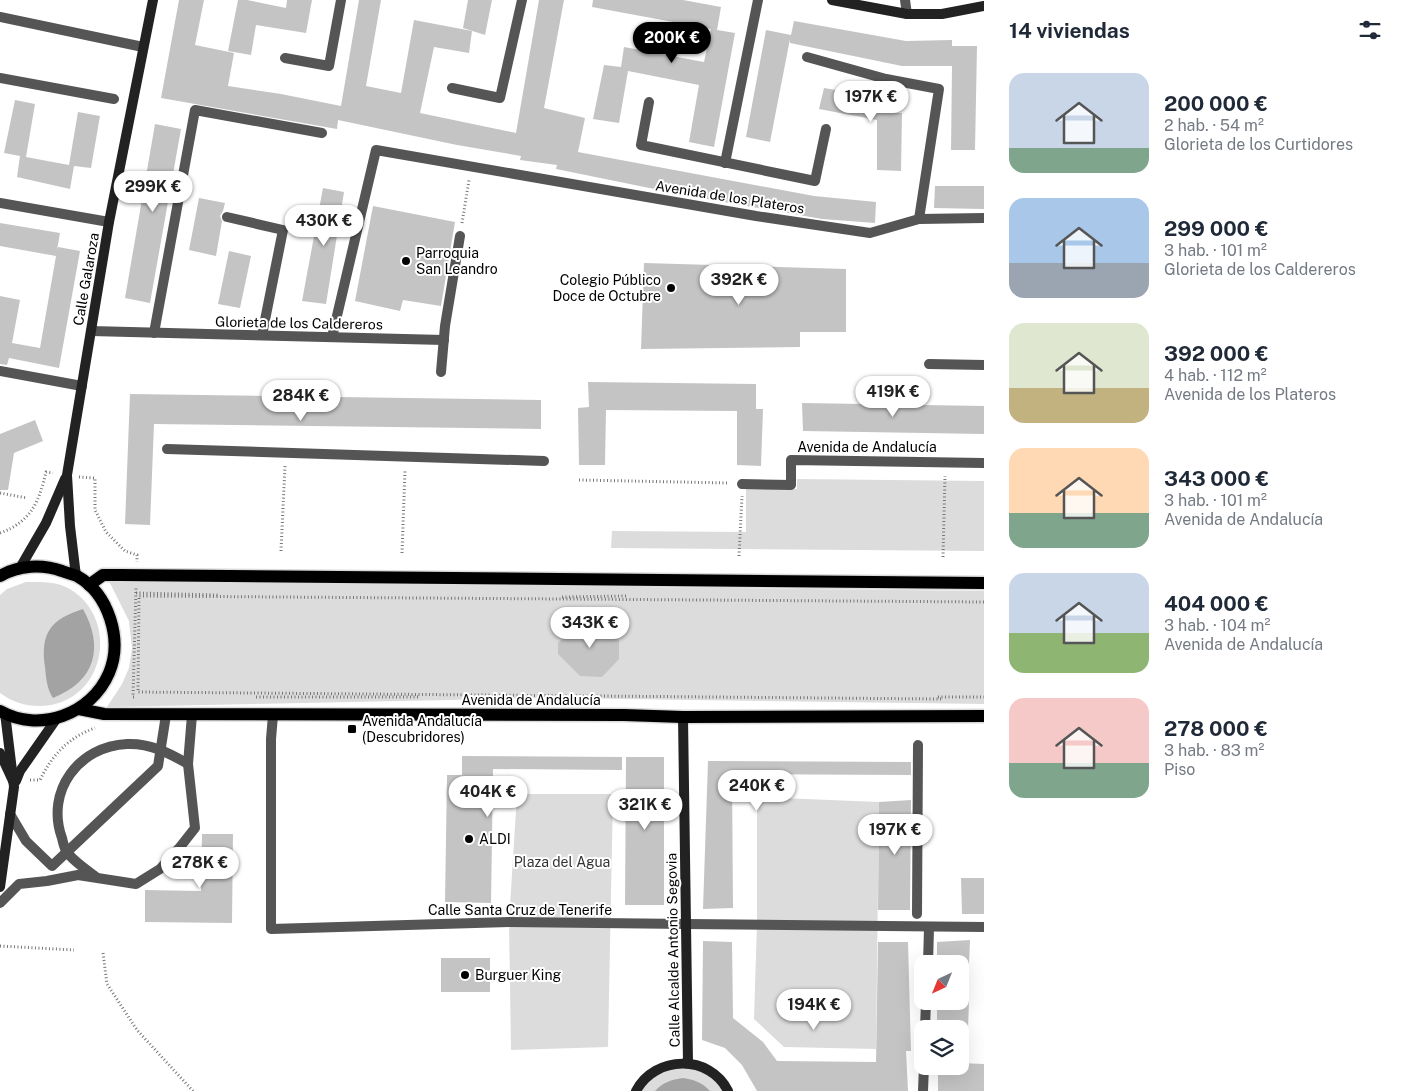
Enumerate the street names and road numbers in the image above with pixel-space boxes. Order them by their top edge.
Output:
street label: Avenida de los Plateros [654,177,806,217]
street label: Calle Galaroza [70,231,102,327]
street label: Glorieta de los Caldereros [215,314,383,332]
street label: Avenida de Andalucía [797,439,937,455]
street label: Avenida de Andalucía [461,692,601,708]
street label: Calle Alcalde Antonio Segovia [663,853,683,1047]
street label: Calle Santa Cruz de Tenerife [428,902,612,918]

